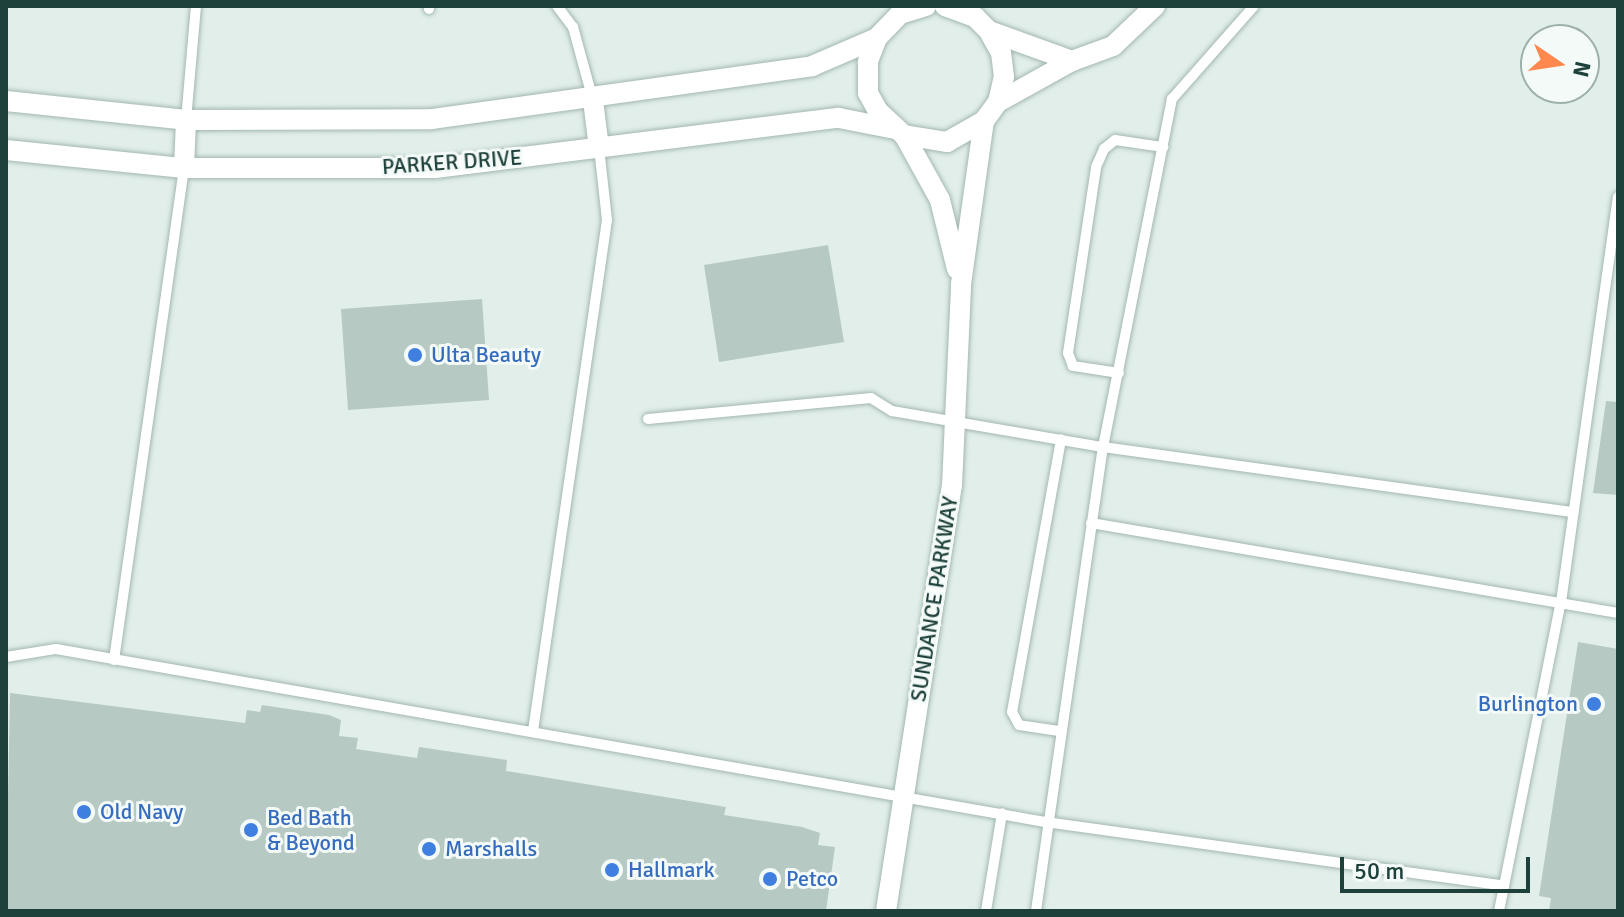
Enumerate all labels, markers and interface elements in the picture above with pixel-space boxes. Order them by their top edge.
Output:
north arrow [1520,24,1600,104]
text: N [1567,59,1597,80]
street label: PARKER DRIVE [381,144,523,180]
place label: Ulta Beauty [431,342,541,368]
marker: Ulta Beauty [406,346,424,364]
street label: SUNDANCE PARKWAY [905,495,963,703]
place label: Burlington [1478,691,1578,717]
marker: Burlington [1585,695,1603,713]
place label: Old Navy [100,799,183,825]
marker: Old Navy [75,803,93,821]
place label: Bed Bath & Beyond [267,804,355,856]
marker: Bed Bath & Beyond [242,821,260,839]
place label: Marshalls [445,836,537,862]
marker: Marshalls [420,840,438,858]
scale bar [1344,841,1534,891]
text: 50 m [1354,856,1404,886]
place label: Hallmark [628,857,714,883]
marker: Hallmark [603,861,621,879]
place label: Petco [786,866,838,892]
marker: Petco [761,870,779,888]

